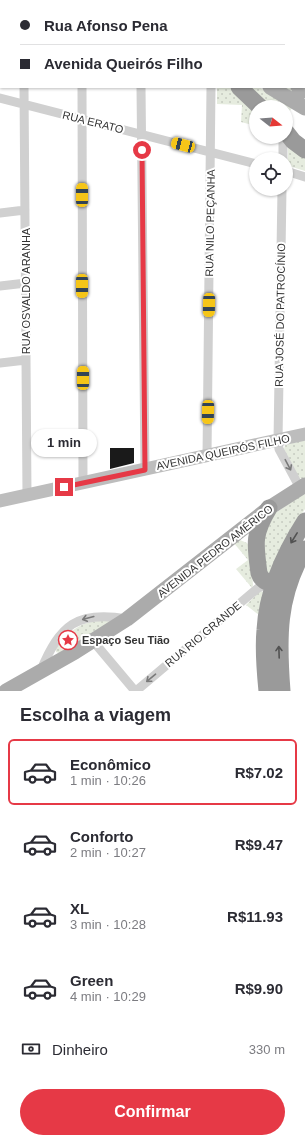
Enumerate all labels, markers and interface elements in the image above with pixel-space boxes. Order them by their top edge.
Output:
text: Rua Afonso Pena [44,17,168,34]
text: Avenida Queirós Filho [44,55,203,72]
north arrow [249,100,293,144]
map controls [249,100,293,196]
street label: RUA ERATO [61,109,125,135]
car [170,136,196,154]
route start [133,141,151,159]
button: locate [249,152,293,196]
street label: RUA NILO PEÇANHA [203,168,217,277]
car [76,183,88,207]
street label: RUA OSVALDO ARANHA [20,227,32,354]
street label: RUA JOSÉ DO PATROCÍNIO [273,243,287,387]
car [76,274,88,298]
car [203,293,215,317]
car [77,366,89,390]
car [202,400,214,424]
callout: 1 min [31,429,97,457]
street label: AVENIDA QUEIRÓS FILHO [155,432,291,472]
text: 1 min [47,435,81,450]
one-way arrow [284,459,292,471]
route end [55,478,73,496]
street label: AVENIDA PEDRO AMÉRICO [155,502,275,600]
one-way arrow [290,532,298,544]
street label: RUA RIO GRANDE [163,599,243,669]
one-way arrow [82,615,95,622]
place icon: Espaço Seu Tião [57,629,79,651]
place label: Espaço Seu Tião [82,634,170,646]
one-way arrow [276,646,283,659]
one-way arrow [145,674,156,683]
text: Escolha a viagem [20,705,171,725]
icon: car [22,754,58,790]
text: Econômico [70,756,151,773]
text: R$7.02 [235,764,283,781]
text: 1 min · 10:26 [70,773,146,788]
icon: car [22,826,58,862]
text: Conforto [70,828,133,845]
text: R$9.47 [235,836,283,853]
text: 2 min · 10:27 [70,845,146,860]
icon: car [22,898,58,934]
text: XL [70,900,89,917]
text: R$11.93 [227,908,283,925]
text: 3 min · 10:28 [70,917,146,932]
icon: car [22,970,58,1006]
text: Green [70,972,113,989]
text: R$9.90 [235,980,283,997]
text: 4 min · 10:29 [70,989,146,1004]
icon: cash [20,1038,42,1060]
text: Dinheiro [52,1041,108,1058]
text: 330 m [249,1042,285,1057]
button: Confirmar [20,1089,285,1135]

